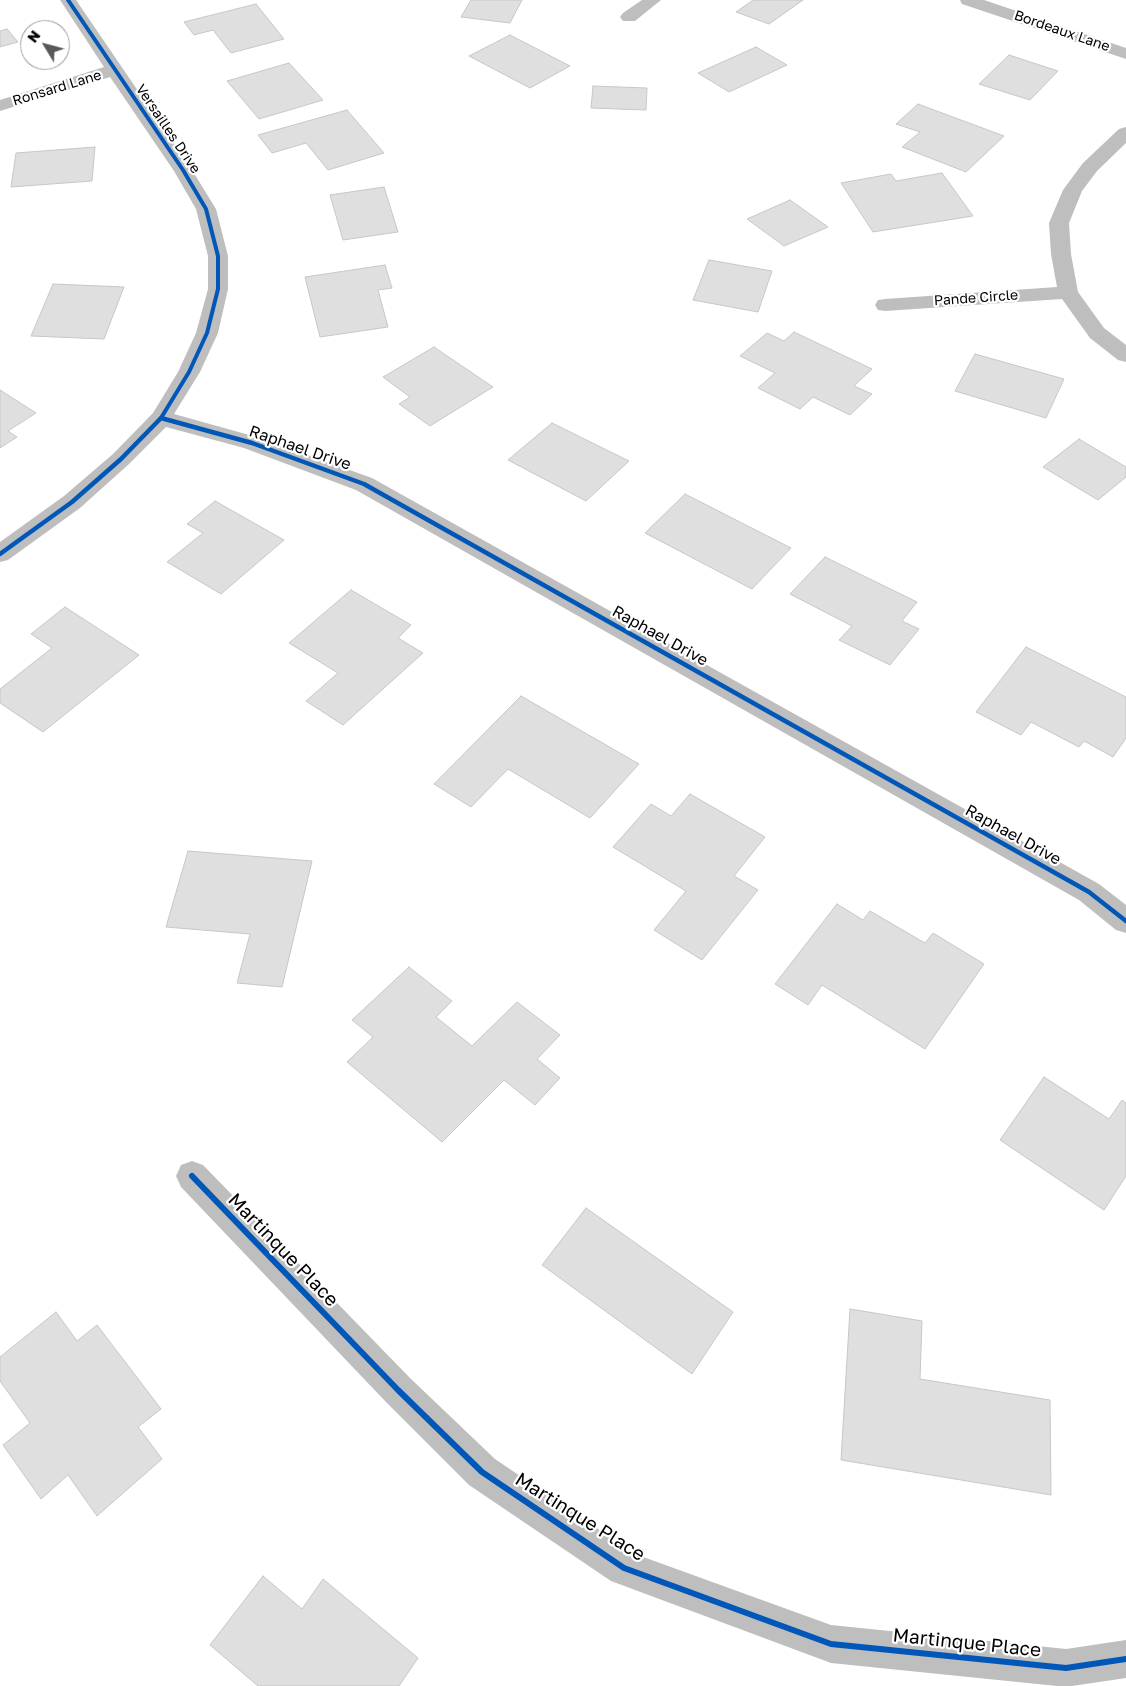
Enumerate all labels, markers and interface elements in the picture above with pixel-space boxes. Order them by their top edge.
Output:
street label: Bordeaux Lane [1012,7,1112,55]
north arrow [20,20,70,70]
text: N [23,27,43,46]
street label: Ronsard Lane [11,67,103,109]
street label: Versailles Drive [132,81,204,177]
street label: Pande Circle [933,287,1019,309]
street label: Raphael Drive [247,422,353,474]
street label: Raphael Drive [609,602,711,670]
street label: Raphael Drive [962,801,1064,869]
street label: Martinque Place [223,1189,343,1311]
street label: Martinque Place [511,1468,649,1566]
street label: Martinque Place [892,1624,1042,1662]

